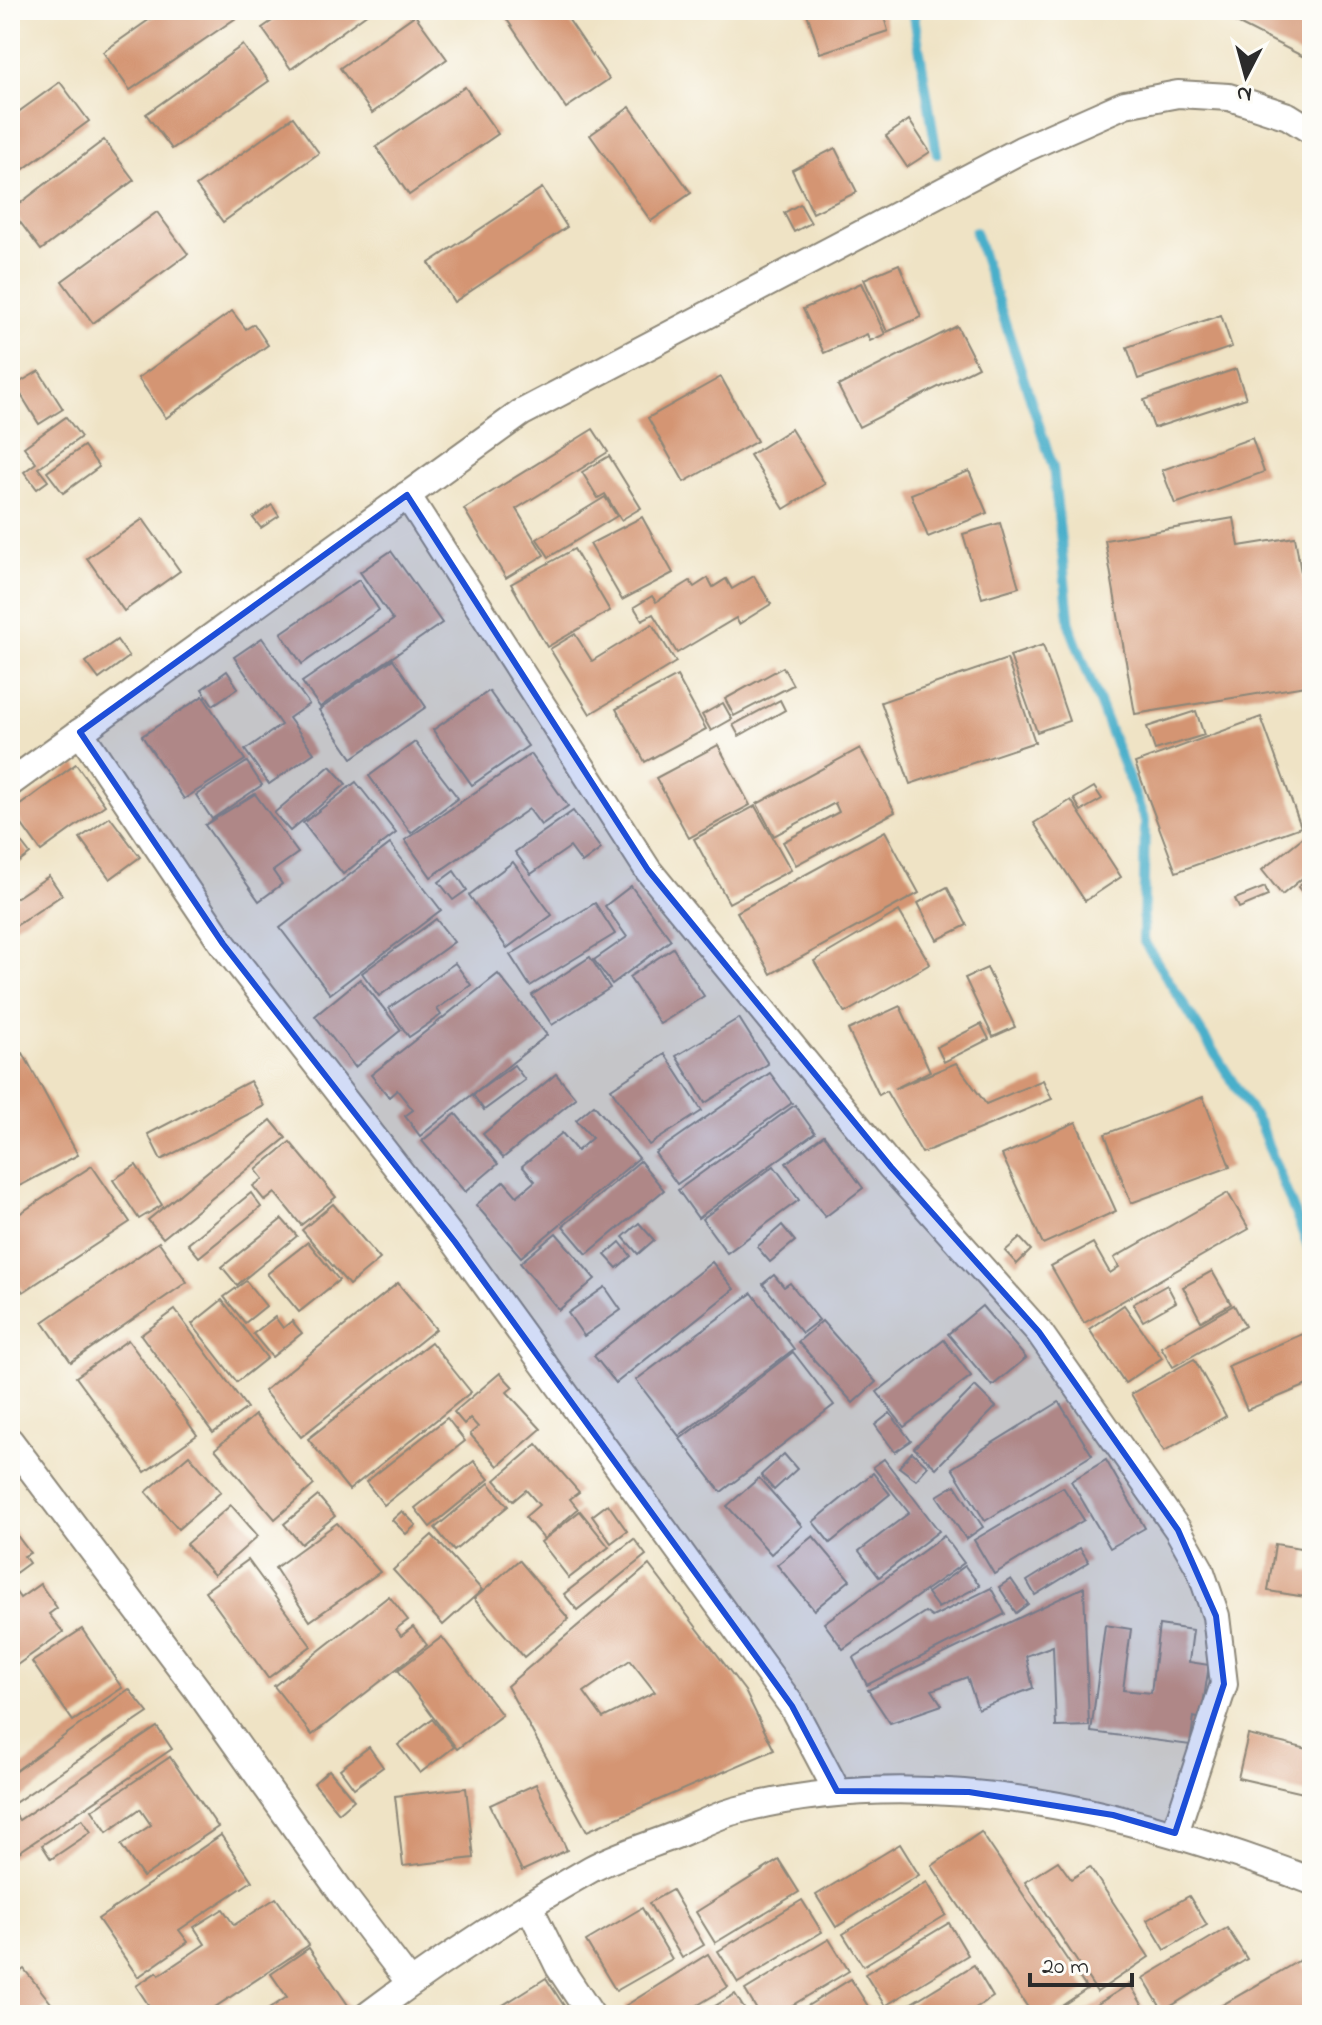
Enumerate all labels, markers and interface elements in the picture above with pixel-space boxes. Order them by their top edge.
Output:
north arrow [1206,36,1286,116]
text: N [1235,76,1253,110]
scale bar [1030,1937,1132,1987]
text: 20 m [1042,1950,1089,1985]

